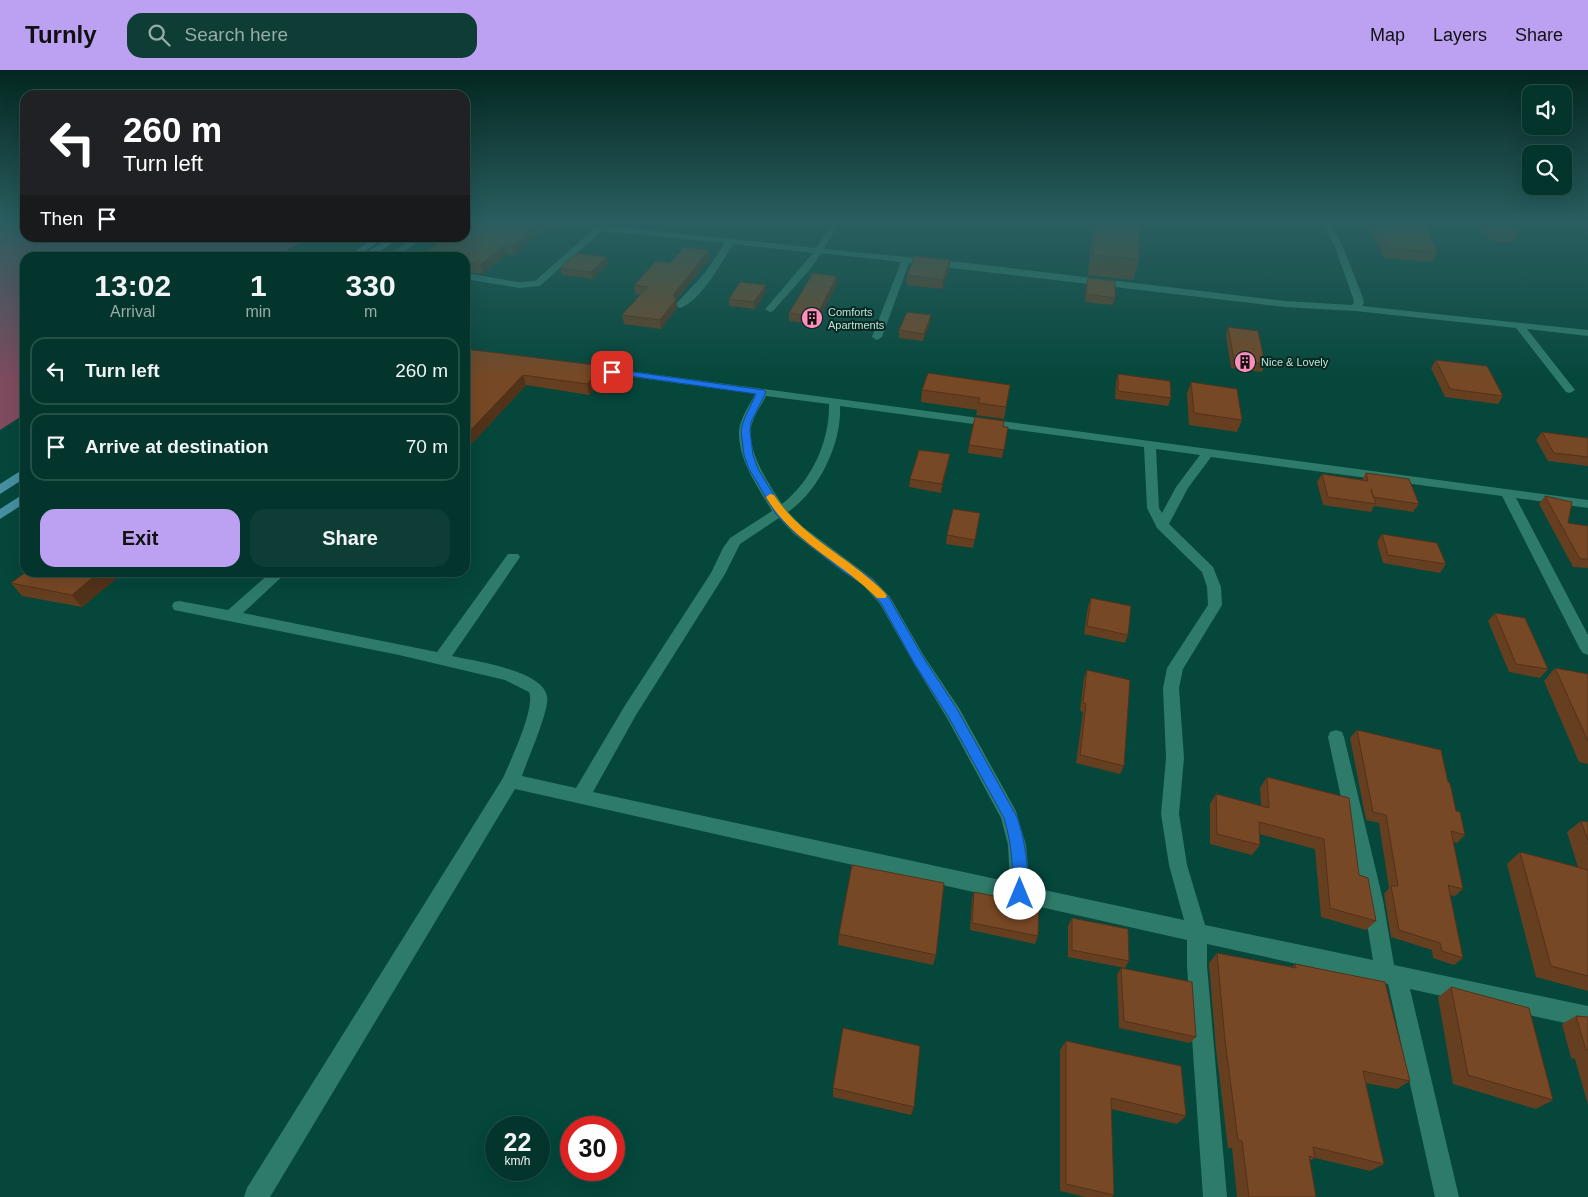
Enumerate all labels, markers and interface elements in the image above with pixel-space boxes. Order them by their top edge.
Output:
search box [127,13,477,58]
text: Turnly [25,21,97,48]
icon: search [145,21,173,49]
text: Search here [185,24,288,45]
text: Map [1370,25,1405,45]
text: Layers [1433,25,1487,45]
text: Share [1515,25,1563,45]
map controls [1522,85,1572,195]
button: sound [1522,85,1572,135]
icon: left [40,110,105,175]
text: 260 m [123,110,222,149]
button: search [1522,145,1572,195]
text: Turn left [123,151,203,176]
icon: arrive [93,205,121,233]
text: Then [40,208,83,229]
text: 13:02 [94,269,171,302]
text: 1 [250,269,267,302]
text: 330 [346,269,396,302]
text: Arrival [110,303,155,320]
text: min [245,303,271,320]
text: m [364,303,377,320]
building icon: Comforts Apartments [800,306,824,330]
place label: Comforts Apartments [828,306,885,331]
building icon: Nice & Lovely [1233,350,1257,374]
pin [591,351,633,393]
place label: Nice & Lovely [1261,356,1329,368]
icon: left [42,357,70,385]
icon: arrive [598,358,626,386]
text: Turn left [85,360,160,381]
text: 260 m [395,360,448,381]
icon: arrive [42,433,70,461]
text: Arrive at destination [85,436,269,457]
text: 70 m [406,436,448,457]
button: Exit [40,509,240,567]
button: Share [250,509,450,567]
position arrow [993,867,1045,919]
speed limit sign: 30 [560,1116,625,1181]
text: 22 [504,1128,531,1156]
text: km/h [504,1154,531,1168]

